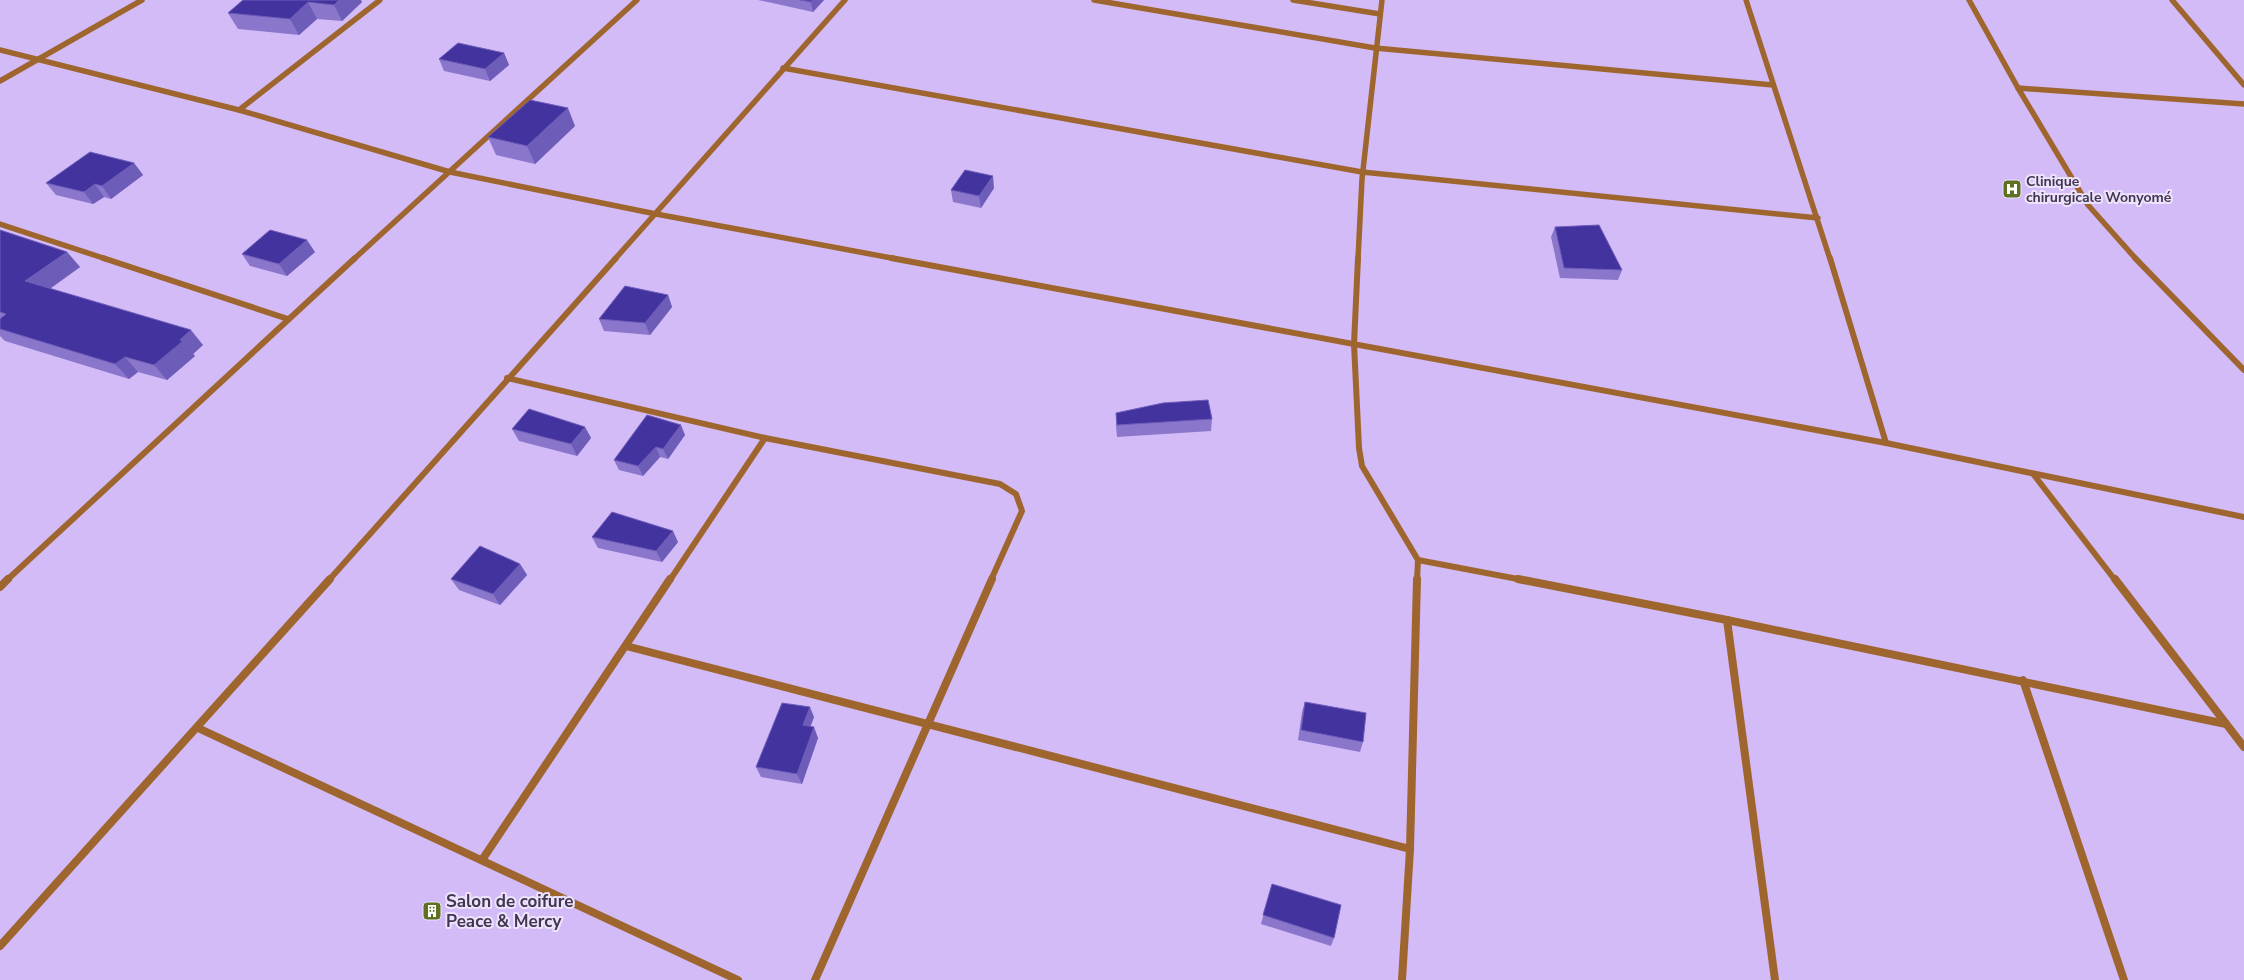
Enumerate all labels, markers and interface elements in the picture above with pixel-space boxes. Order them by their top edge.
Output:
place label: Clinique chirurgicale Wonyomé [2026,172,2172,207]
hospital icon: Clinique chirurgicale Wonyomé [2001,178,2023,200]
place label: Salon de coifure Peace & Mercy [446,890,573,933]
building icon: Salon de coifure Peace & Mercy [421,900,443,922]

